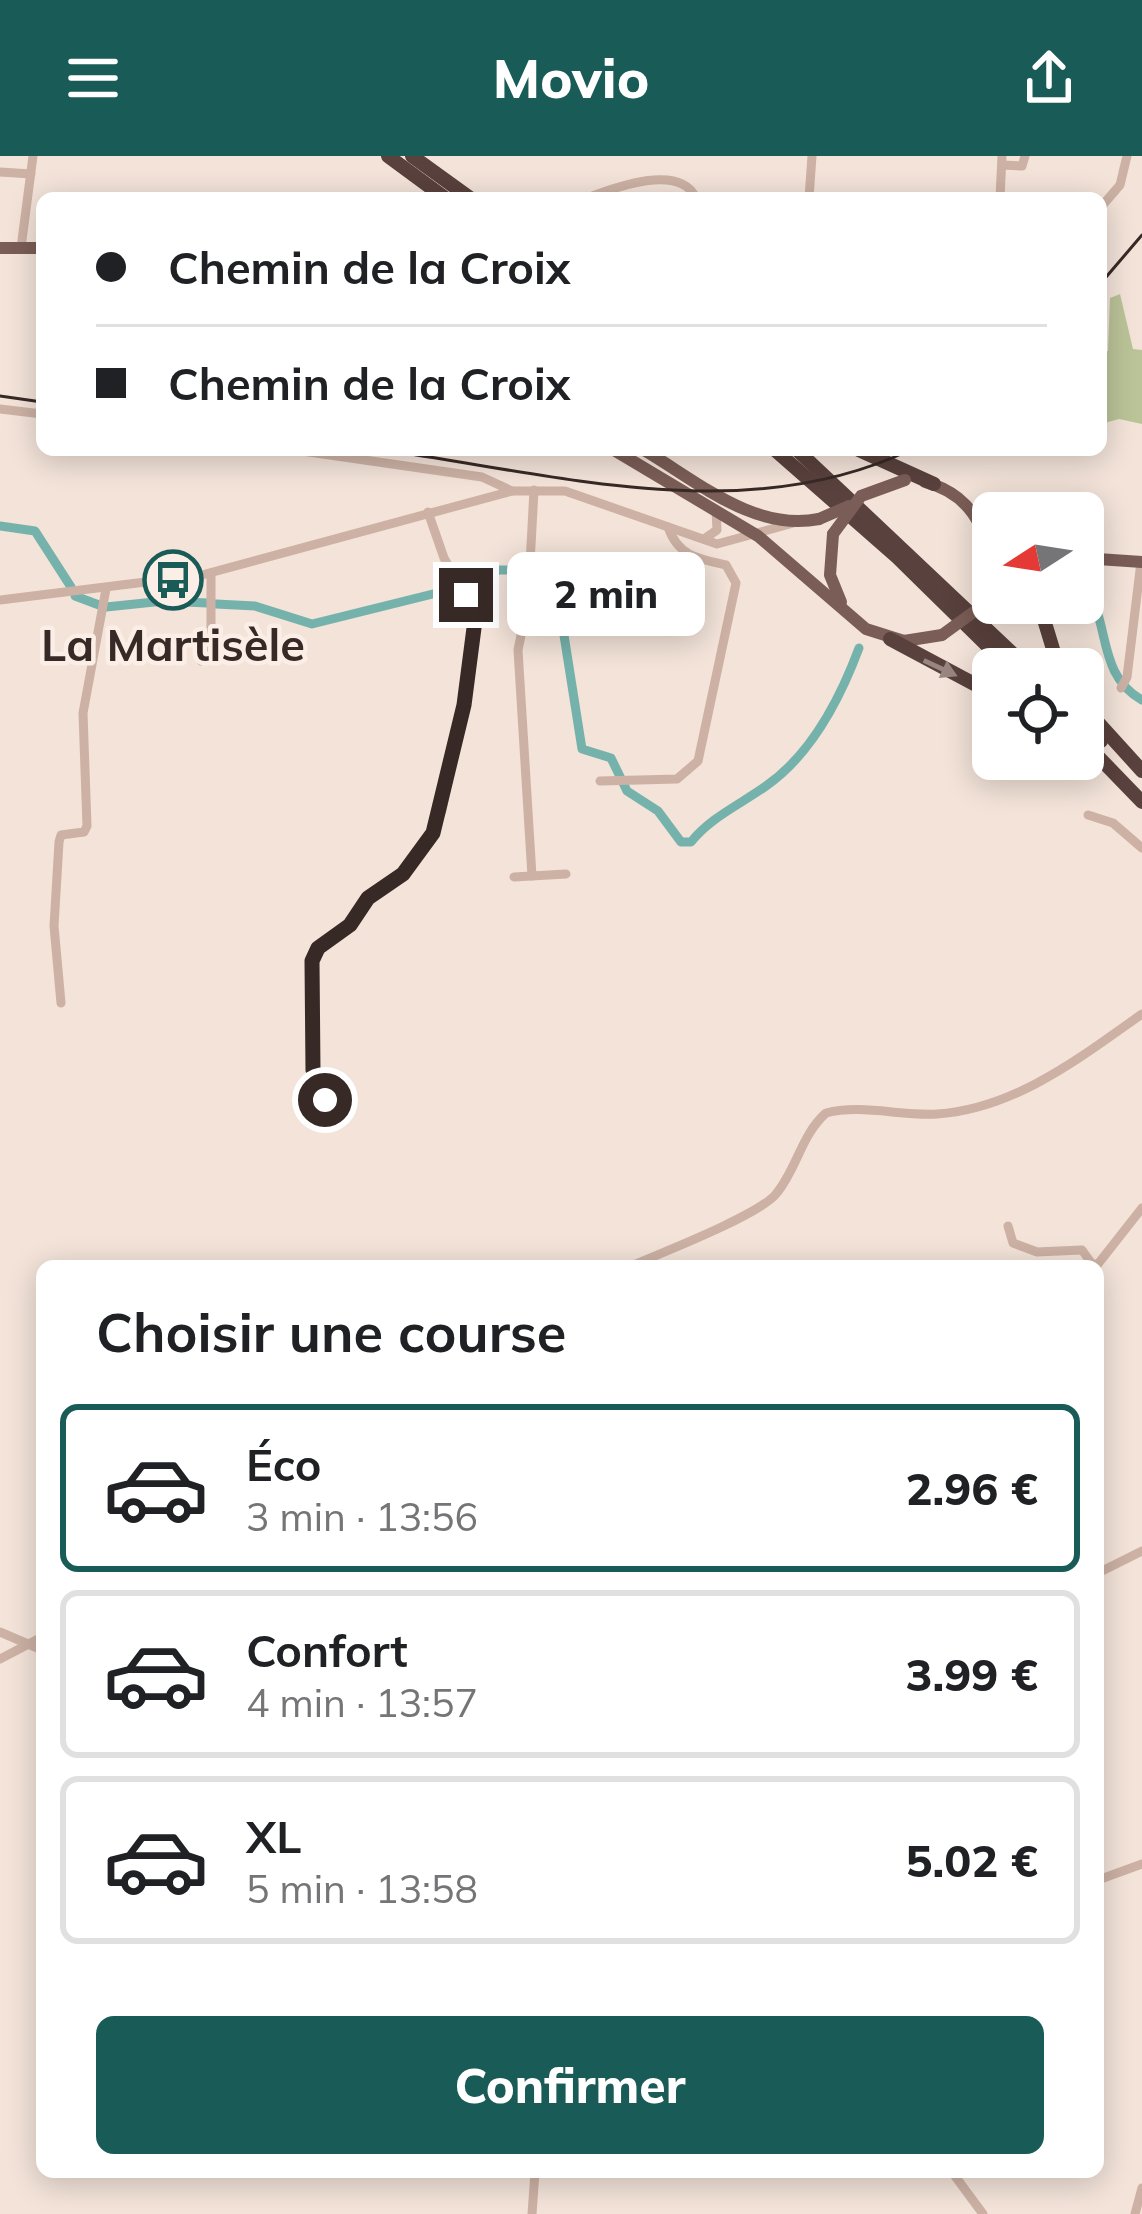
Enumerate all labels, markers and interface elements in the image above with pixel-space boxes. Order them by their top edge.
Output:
text: Movio [493,44,649,112]
icon: menu [60,45,126,111]
icon: share [1016,45,1082,111]
text: Chemin de la Croix [168,239,570,295]
text: Chemin de la Croix [168,355,570,411]
north arrow [972,492,1104,624]
map controls [972,492,1104,780]
bus stop icon: La Martisèle [142,549,204,611]
callout: 2 min [508,553,706,637]
route end [439,568,493,622]
text: 2 min [554,569,658,618]
place label: La Martisèle [41,616,305,672]
button: locate [972,648,1104,780]
one-way arrow [923,658,958,678]
route start [298,1073,352,1127]
text: Choisir une course [96,1298,566,1366]
icon: car [102,1434,210,1542]
text: Éco [246,1436,322,1492]
text: 2.96 € [906,1460,1038,1516]
text: 3 min · 13:56 [246,1492,478,1541]
icon: car [102,1620,210,1728]
text: Confort [246,1622,408,1678]
text: 3.99 € [906,1646,1038,1702]
text: 4 min · 13:57 [246,1678,478,1727]
icon: car [102,1806,210,1914]
text: XL [246,1808,301,1864]
text: 5.02 € [906,1832,1038,1888]
text: 5 min · 13:58 [246,1864,478,1913]
button: Confirmer [96,2016,1044,2154]

